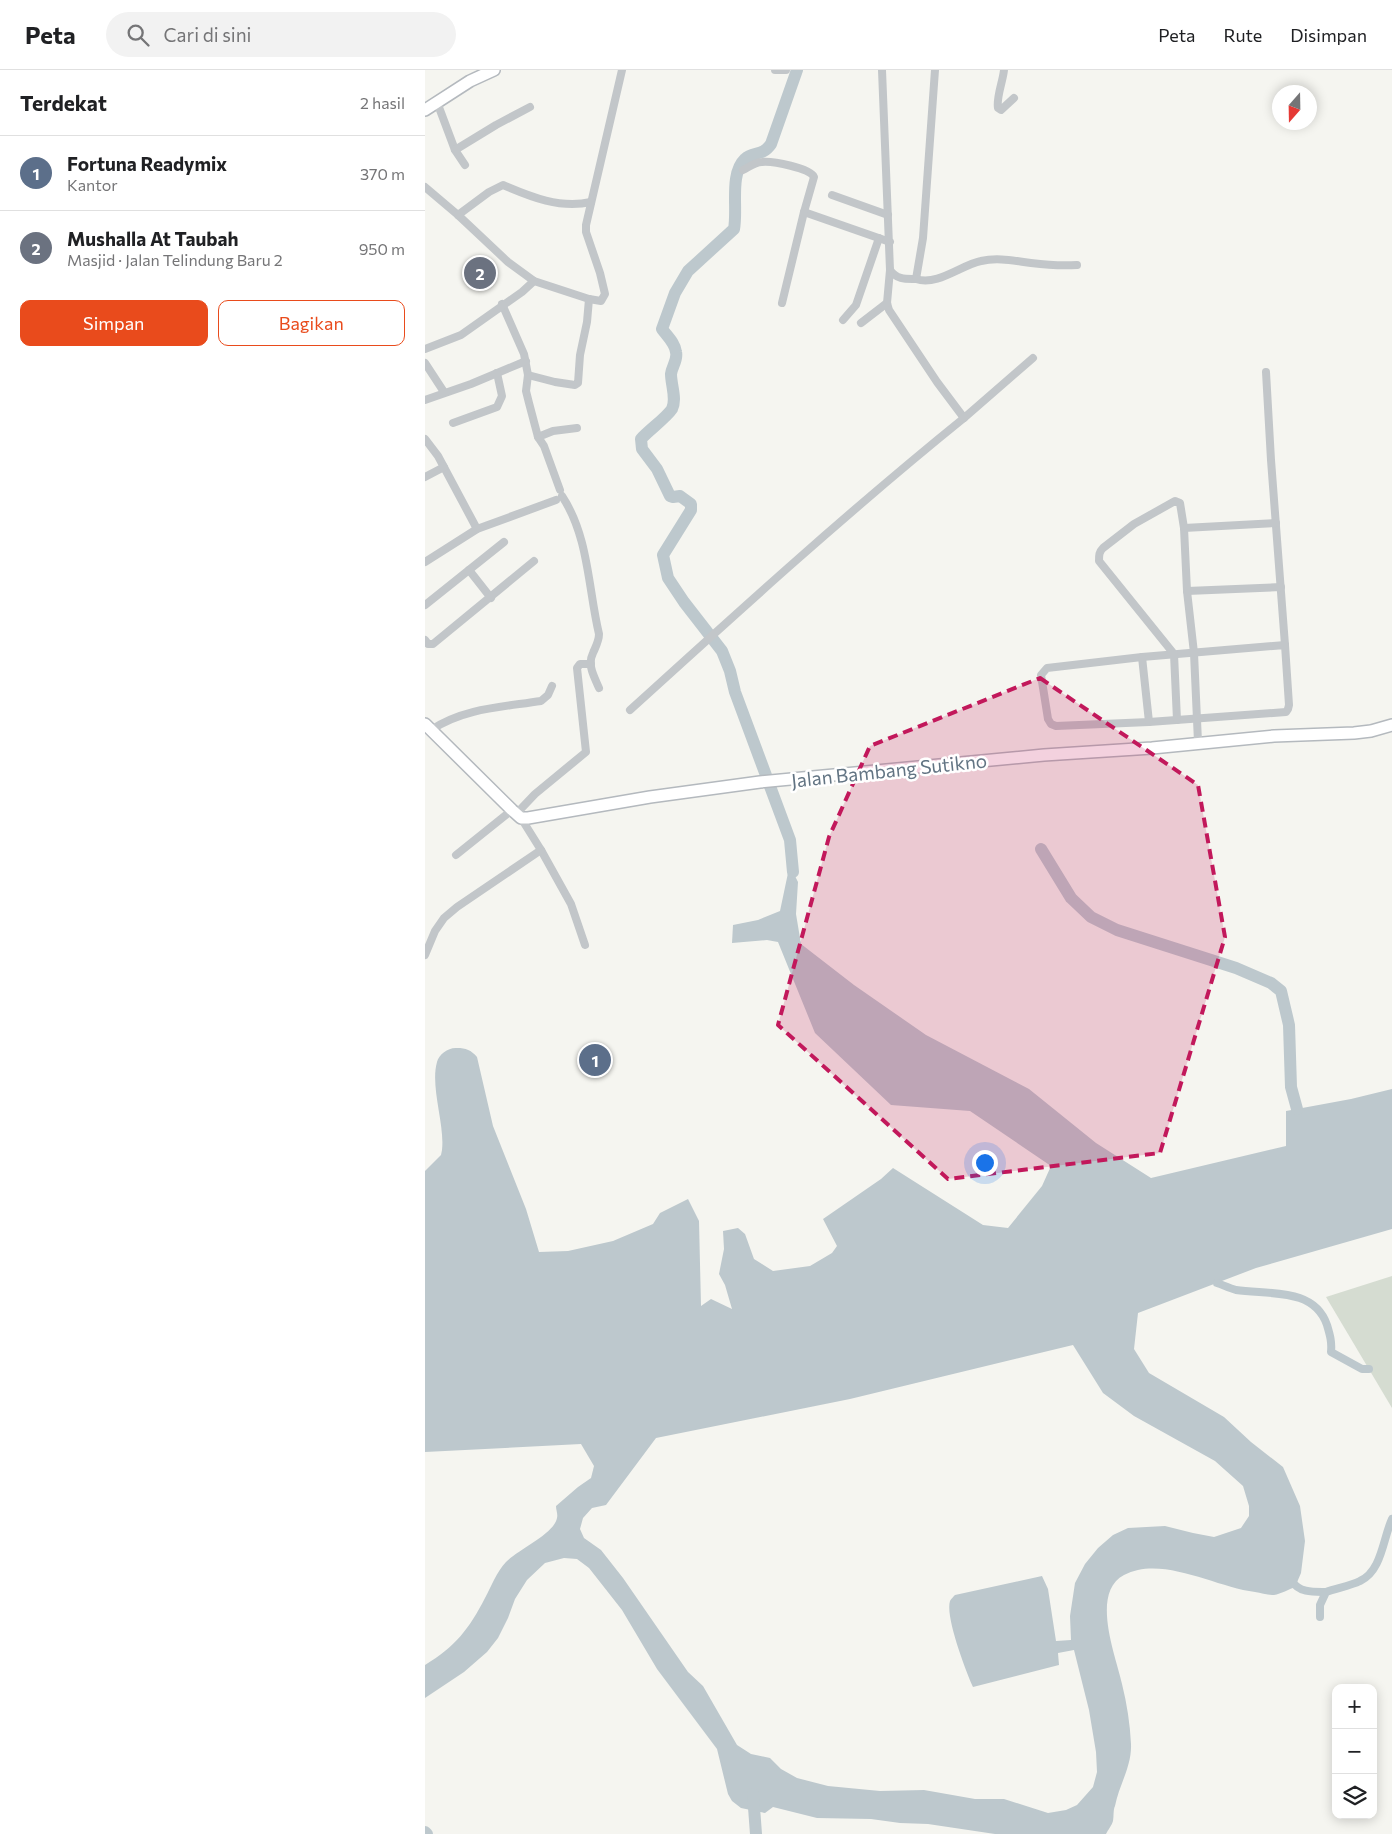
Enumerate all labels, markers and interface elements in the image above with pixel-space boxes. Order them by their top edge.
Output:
search box [106,12,456,57]
text: Peta [25,20,76,49]
icon: search [124,21,152,49]
text: Cari di sini [164,23,251,46]
text: Peta [1158,24,1195,46]
text: Rute [1223,24,1262,46]
text: Disimpan [1290,24,1367,46]
north arrow [1272,85,1317,130]
text: Terdekat [20,90,107,115]
text: 2 hasil [360,93,405,112]
text: Fortuna Readymix [67,152,227,175]
text: 1 [32,164,40,183]
text: 370 m [360,164,405,183]
text: Kantor [67,175,118,194]
text: Mushalla At Taubah [67,227,239,250]
text: 2 [31,239,41,258]
text: 950 m [359,239,405,258]
text: Masjid · Jalan Telindung Baru 2 [67,250,283,269]
pin: 2 [464,254,496,292]
button: Simpan [20,300,208,346]
button: Bagikan [218,300,405,346]
street label: Jalan Bambang Sutikno [790,748,988,792]
pin: 1 [579,1041,611,1079]
your location [972,1150,998,1176]
map controls [1332,1684,1377,1819]
button: + [1332,1684,1377,1729]
button: − [1332,1729,1377,1774]
button: layers [1332,1774,1377,1819]

